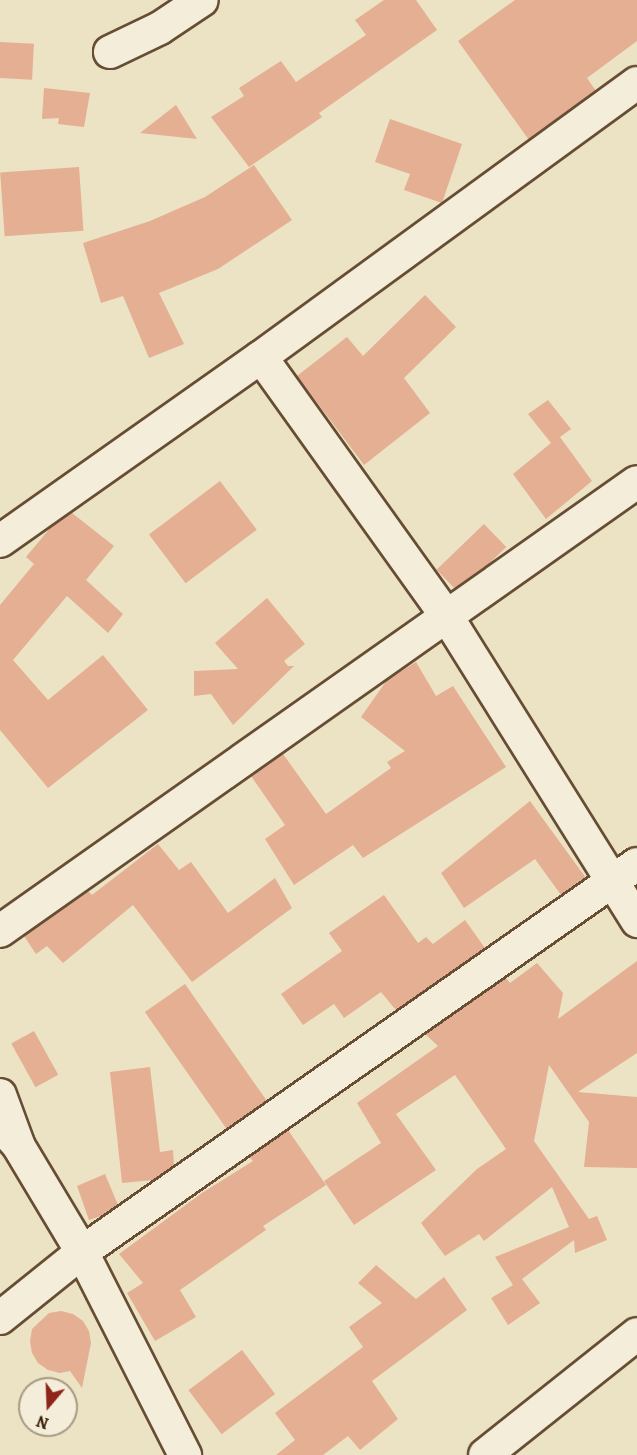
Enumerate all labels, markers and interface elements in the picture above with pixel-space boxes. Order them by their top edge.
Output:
north arrow [18,1377,78,1437]
text: N [34,1410,52,1434]

